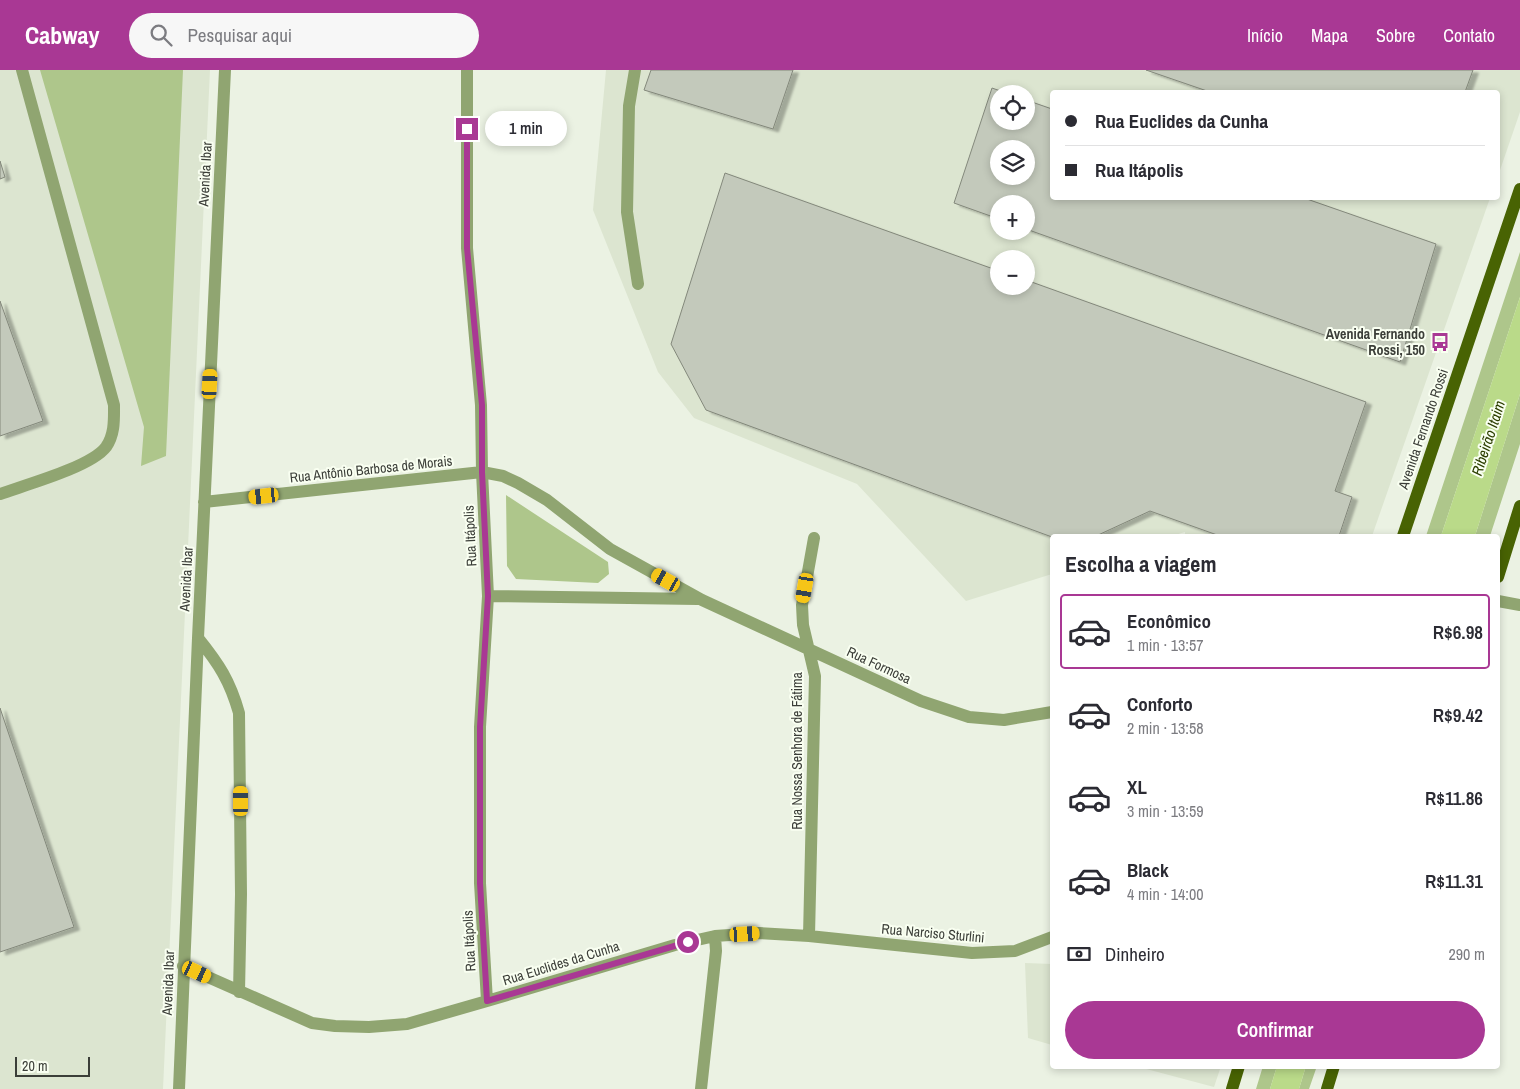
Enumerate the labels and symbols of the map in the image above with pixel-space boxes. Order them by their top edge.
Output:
callout: 1 min [484,112,567,146]
route end [456,118,478,140]
street label: Avenida Ibar [194,141,216,208]
place label: Avenida Fernando Rossi, 150 [1326,325,1425,359]
bus stop icon: Avenida Fernando Rossi, 150 [1429,331,1451,353]
street label: Avenida Fernando Rossi [1394,366,1452,493]
car [201,369,218,399]
water label: Ribeirão Itaim [1466,398,1510,478]
street label: Rua Antônio Barbosa de Morais [289,451,453,486]
car [248,487,279,505]
street label: Rua Itápolis [459,505,481,567]
street label: Avenida Ibar [175,546,197,613]
car [649,566,682,594]
car [795,572,814,604]
street label: Rua Formosa [844,642,915,688]
street label: Rua Nossa Senhora de Fátima [788,672,806,830]
car [233,786,248,816]
street label: Rua Itápolis [458,910,480,972]
street label: Rua Narciso Sturlini [881,920,985,946]
car [729,926,760,942]
route start [677,931,699,953]
street label: Rua Euclides da Cunha [500,936,622,989]
street label: Avenida Ibar [158,950,178,1017]
car [180,959,213,985]
scale bar [15,1054,90,1077]

